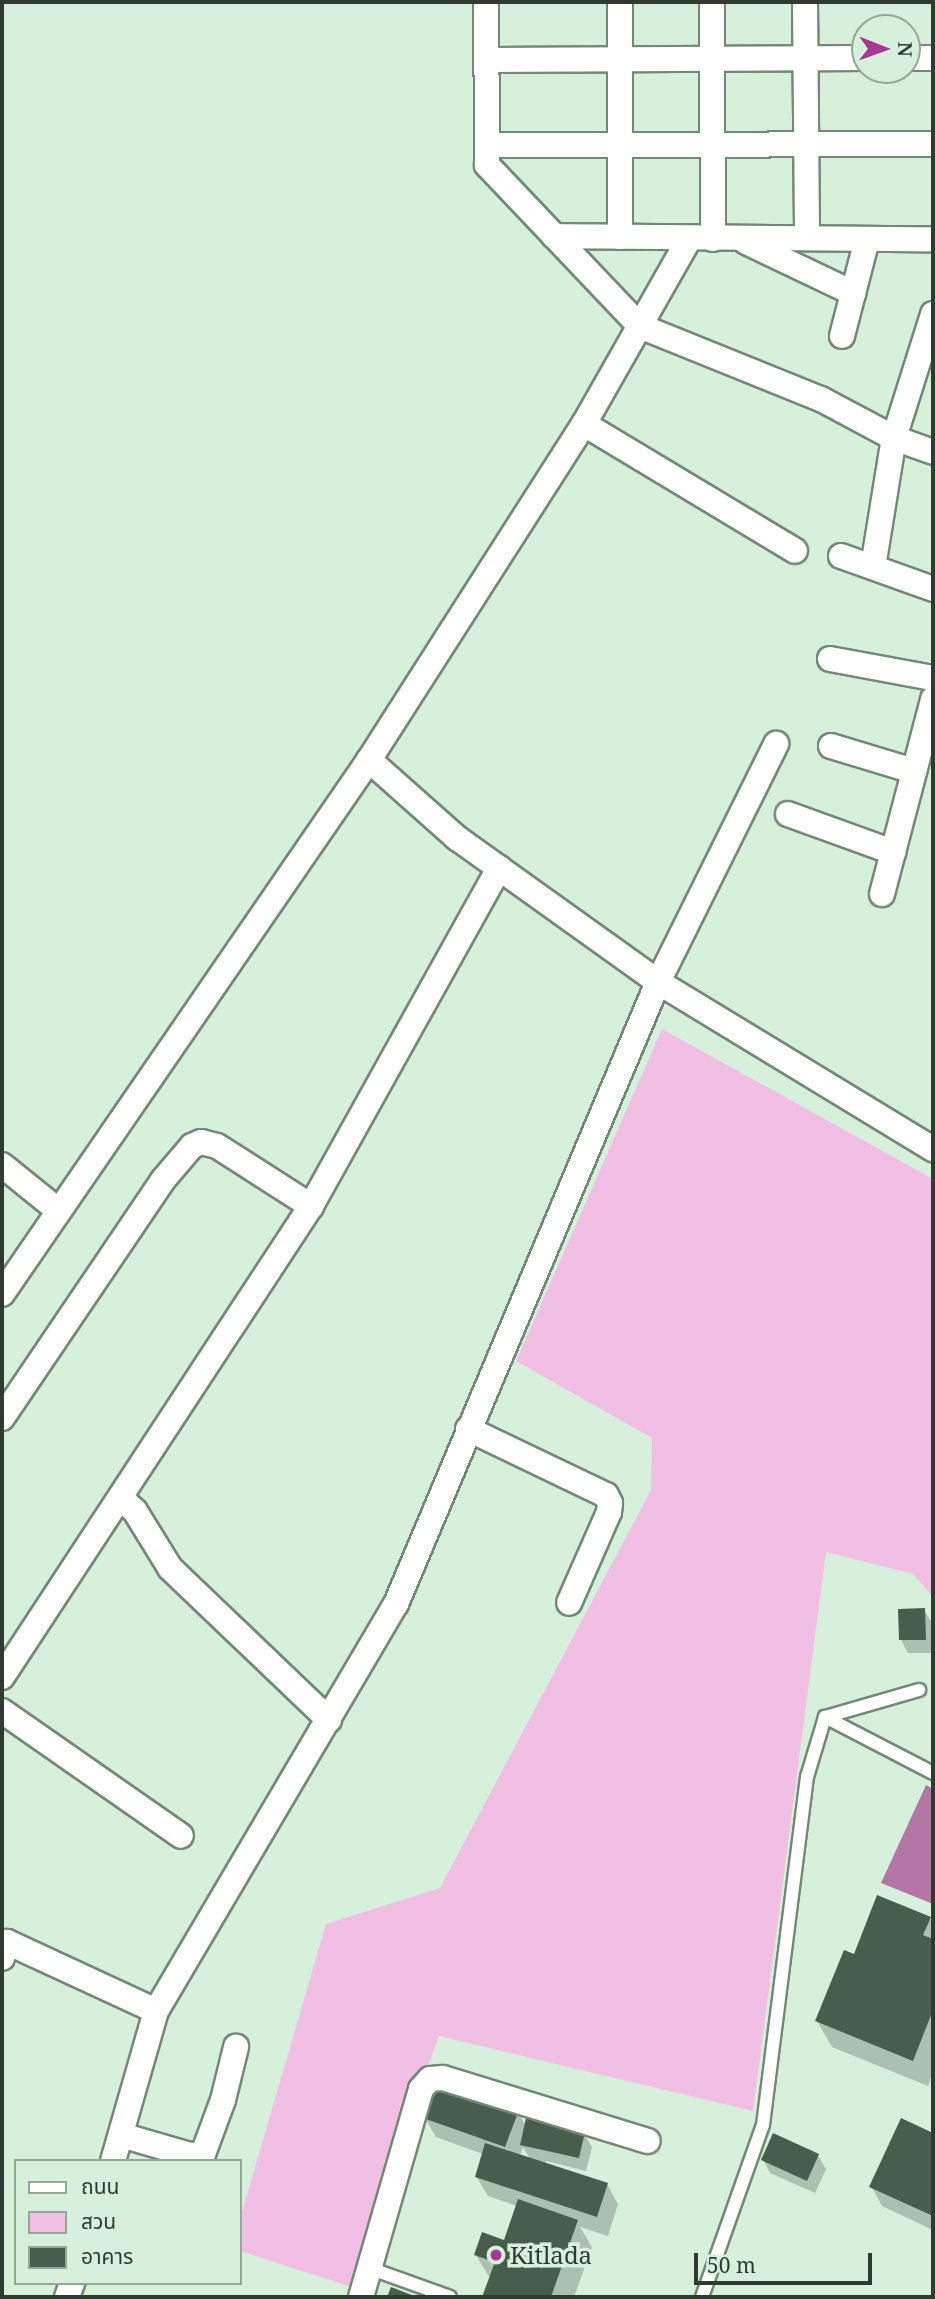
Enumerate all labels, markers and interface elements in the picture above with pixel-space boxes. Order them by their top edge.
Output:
north arrow [851,14,921,84]
text: N [892,42,918,57]
legend [14,2159,242,2285]
text: ถนน [81,2172,119,2200]
text: สวน [81,2207,116,2235]
scale bar [697,2240,876,2284]
place label: Kitlada [510,2241,592,2269]
text: อาคาร [81,2242,133,2270]
marker: Kitlada [488,2247,504,2263]
text: 50 m [707,2251,756,2279]

